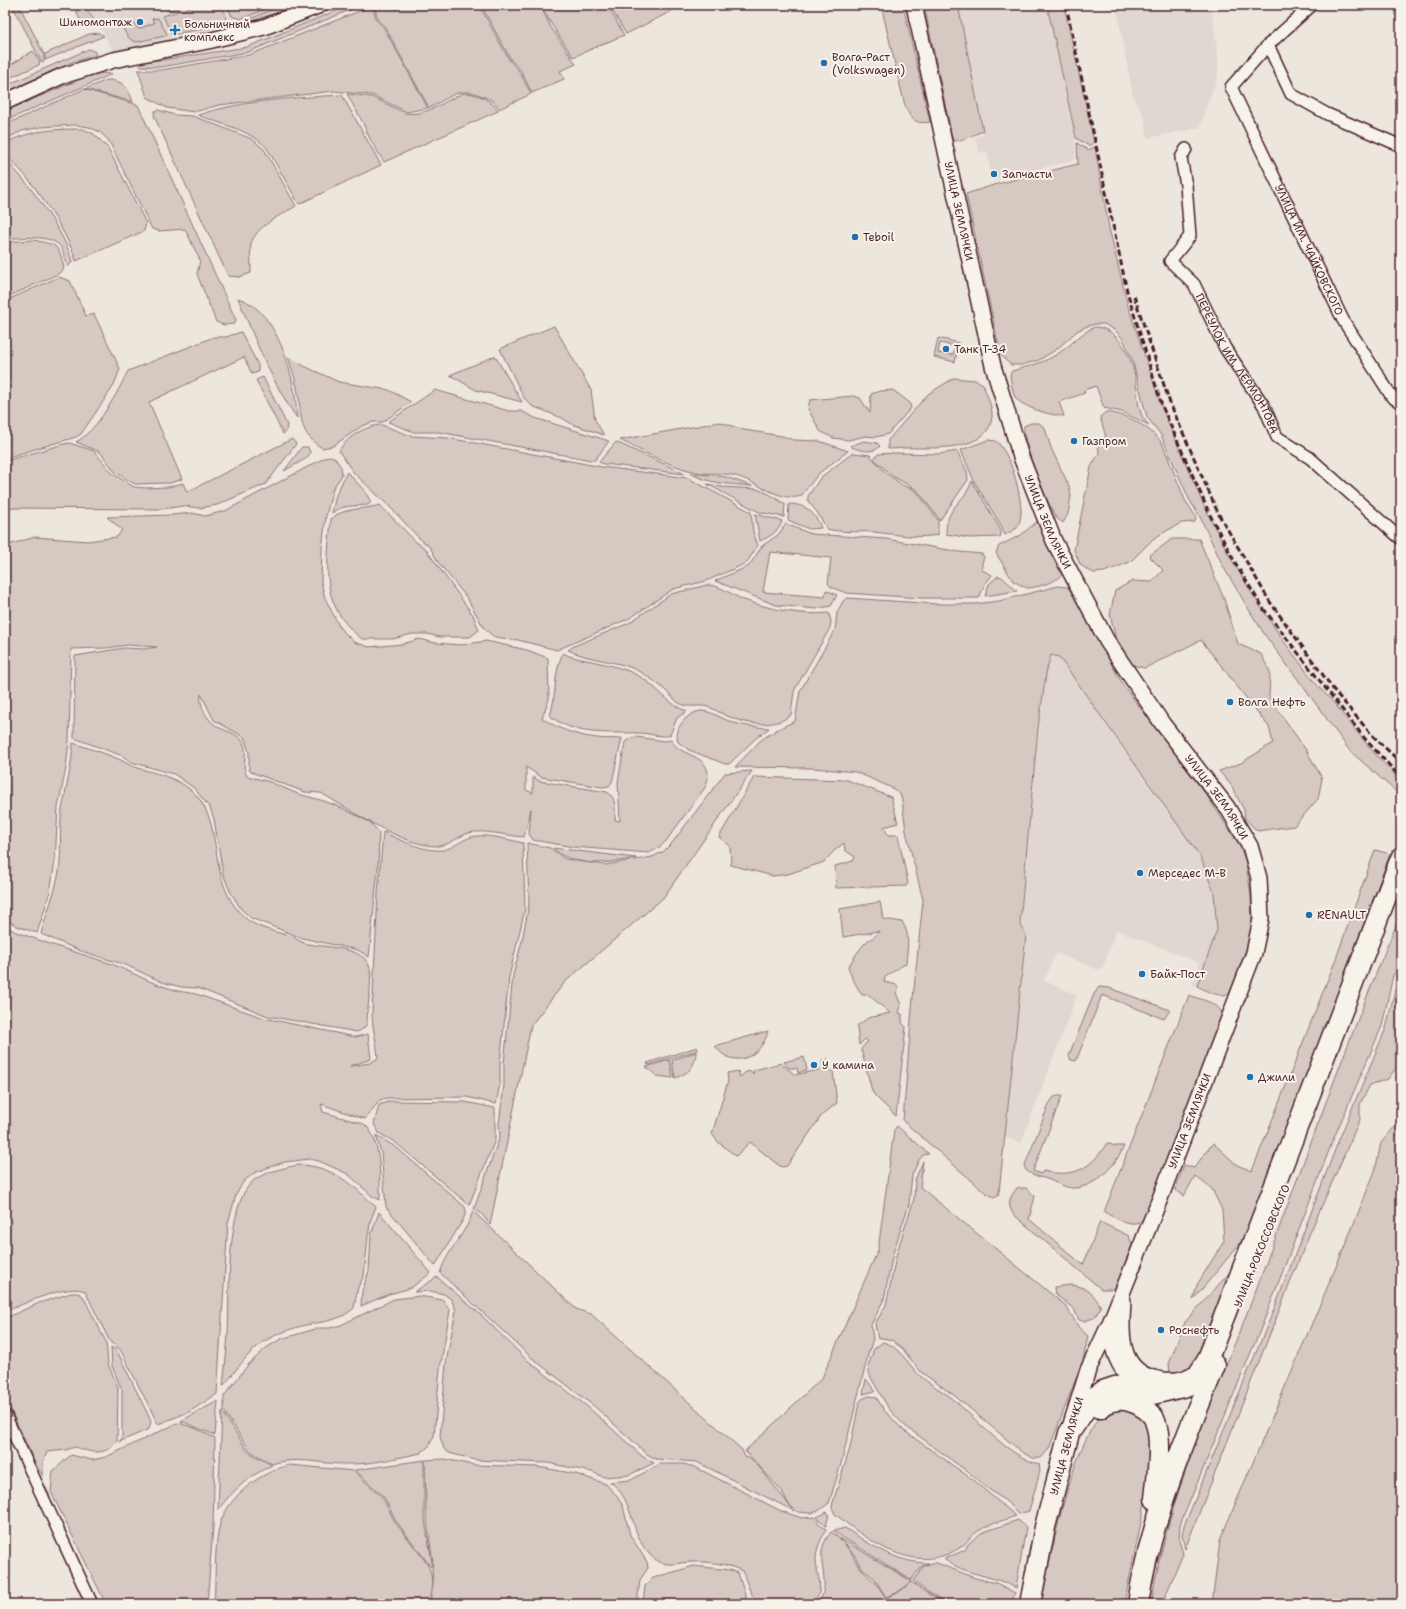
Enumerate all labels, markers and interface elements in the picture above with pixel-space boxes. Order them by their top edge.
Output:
place label: Шиномонтаж [59,15,133,30]
marker: Шиномонтаж [135,17,145,27]
place label: Больничный комплекс [184,17,250,45]
marker: Больничный комплекс [169,24,181,36]
place label: Волга-Раст (Volkswagen) [832,50,905,78]
marker: Волга-Раст (Volkswagen) [819,58,829,68]
street label: УЛИЦА ЗЕМЛЯЧКИ [941,160,977,262]
place label: Запчасти [1002,167,1052,182]
marker: Запчасти [989,169,999,179]
street label: УЛИЦА ИМ. ЧАЙКОВСКОГО [1271,182,1347,318]
place label: Teboil [863,230,895,245]
marker: Teboil [850,232,860,242]
street label: ПЕРЕУЛОК ИМ. ЛЕРМОНТОВА [1192,291,1282,436]
place label: Танк Т-34 [954,342,1006,357]
marker: Танк Т-34 [941,344,951,354]
place label: Газпром [1082,434,1127,449]
marker: Газпром [1069,436,1079,446]
street label: УЛИЦА ЗЕМЛЯЧКИ [1021,473,1075,572]
place label: Волга Нефть [1238,695,1306,710]
marker: Волга Нефть [1225,697,1235,707]
street label: УЛИЦА ЗЕМЛЯЧКИ [1181,751,1252,842]
place label: Мерседес M-B [1148,866,1226,881]
marker: Мерседес M-B [1135,868,1145,878]
place label: RENAULT [1317,908,1367,923]
marker: RENAULT [1304,910,1314,920]
place label: Байк-Пост [1150,967,1206,982]
marker: Байк-Пост [1137,969,1147,979]
place label: У камина [822,1058,874,1073]
marker: У камина [809,1060,819,1070]
place label: Джили [1258,1070,1295,1085]
street label: УЛИЦА ЗЕМЛЯЧКИ [1165,1071,1215,1171]
marker: Джили [1245,1072,1255,1082]
street label: УЛИЦА РОКОССОВСКОГО [1230,1182,1294,1310]
place label: Роснефть [1169,1323,1220,1338]
marker: Роснефть [1156,1325,1166,1335]
street label: УЛИЦА ЗЕМЛЯЧКИ [1047,1395,1087,1497]

